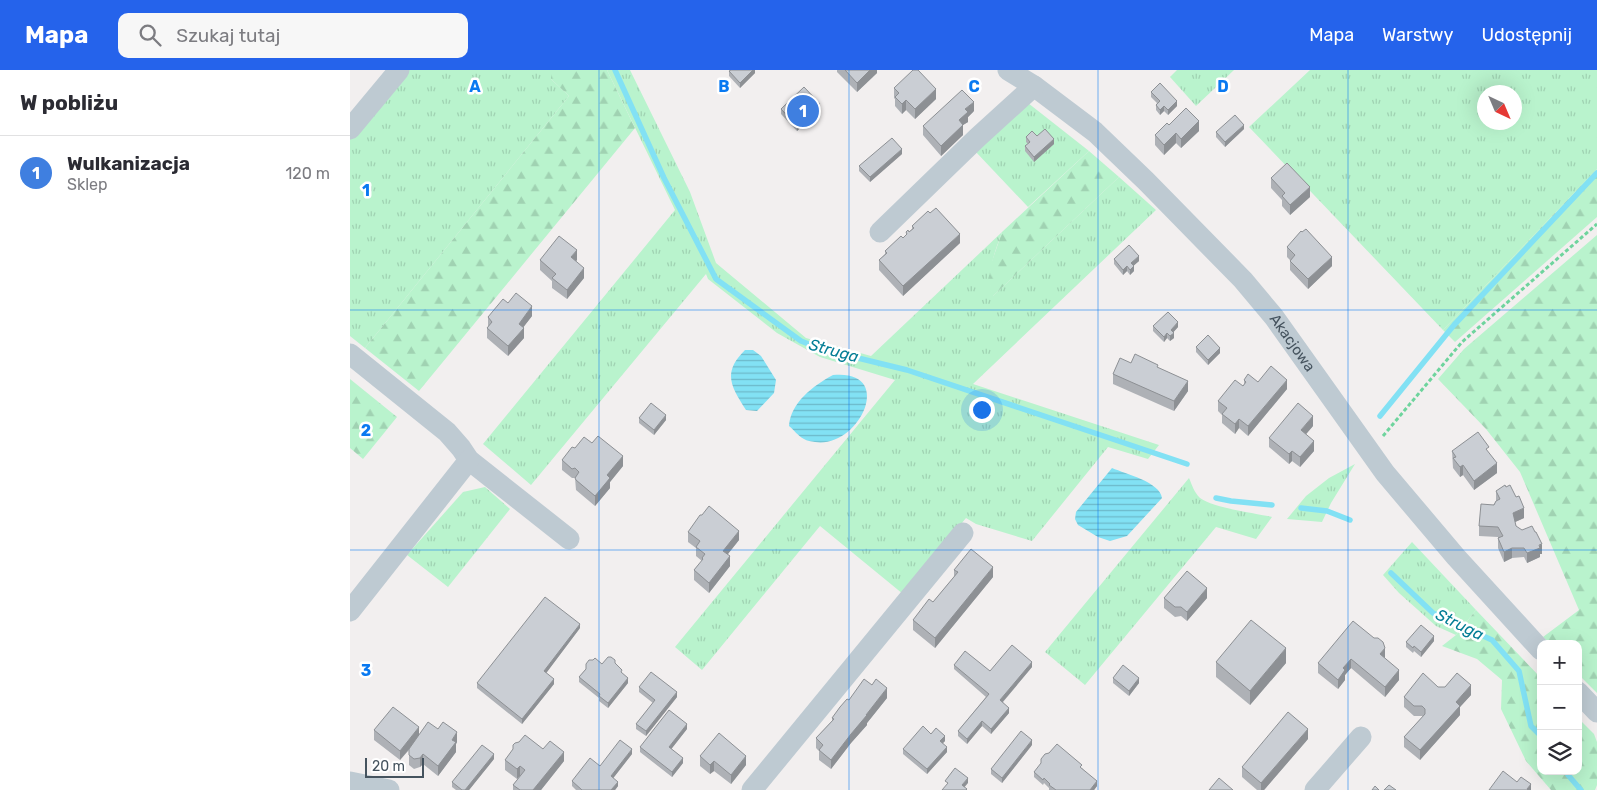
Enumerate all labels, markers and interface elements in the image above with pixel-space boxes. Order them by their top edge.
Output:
search box [118,13,468,58]
text: Mapa [25,21,88,49]
icon: search [136,21,164,49]
text: Szukaj tutaj [176,24,280,47]
text: Mapa [1309,24,1354,46]
text: Warstwy [1382,24,1453,46]
text: Udostępnij [1481,24,1572,46]
text: A [469,77,481,96]
text: B [718,77,730,96]
text: C [968,77,980,96]
text: D [1217,77,1229,96]
north arrow [1477,85,1522,130]
text: W pobliżu [20,90,118,115]
pin: 1 [787,92,819,130]
text: Wulkanizacja [67,152,190,175]
text: 1 [32,164,40,183]
text: 120 m [285,164,330,183]
text: Sklep [67,175,108,194]
text: 1 [362,181,370,200]
street label: Akacjowa [1266,310,1319,375]
water label: Struga [807,335,861,366]
your location [969,397,995,423]
text: 2 [361,421,371,440]
water label: Struga [1433,605,1487,644]
map controls [1537,640,1582,775]
button: + [1537,640,1582,685]
text: 3 [361,661,371,680]
button: − [1537,685,1582,730]
button: layers [1537,730,1582,775]
scale bar [365,755,424,778]
text: 20 m [372,758,405,775]

